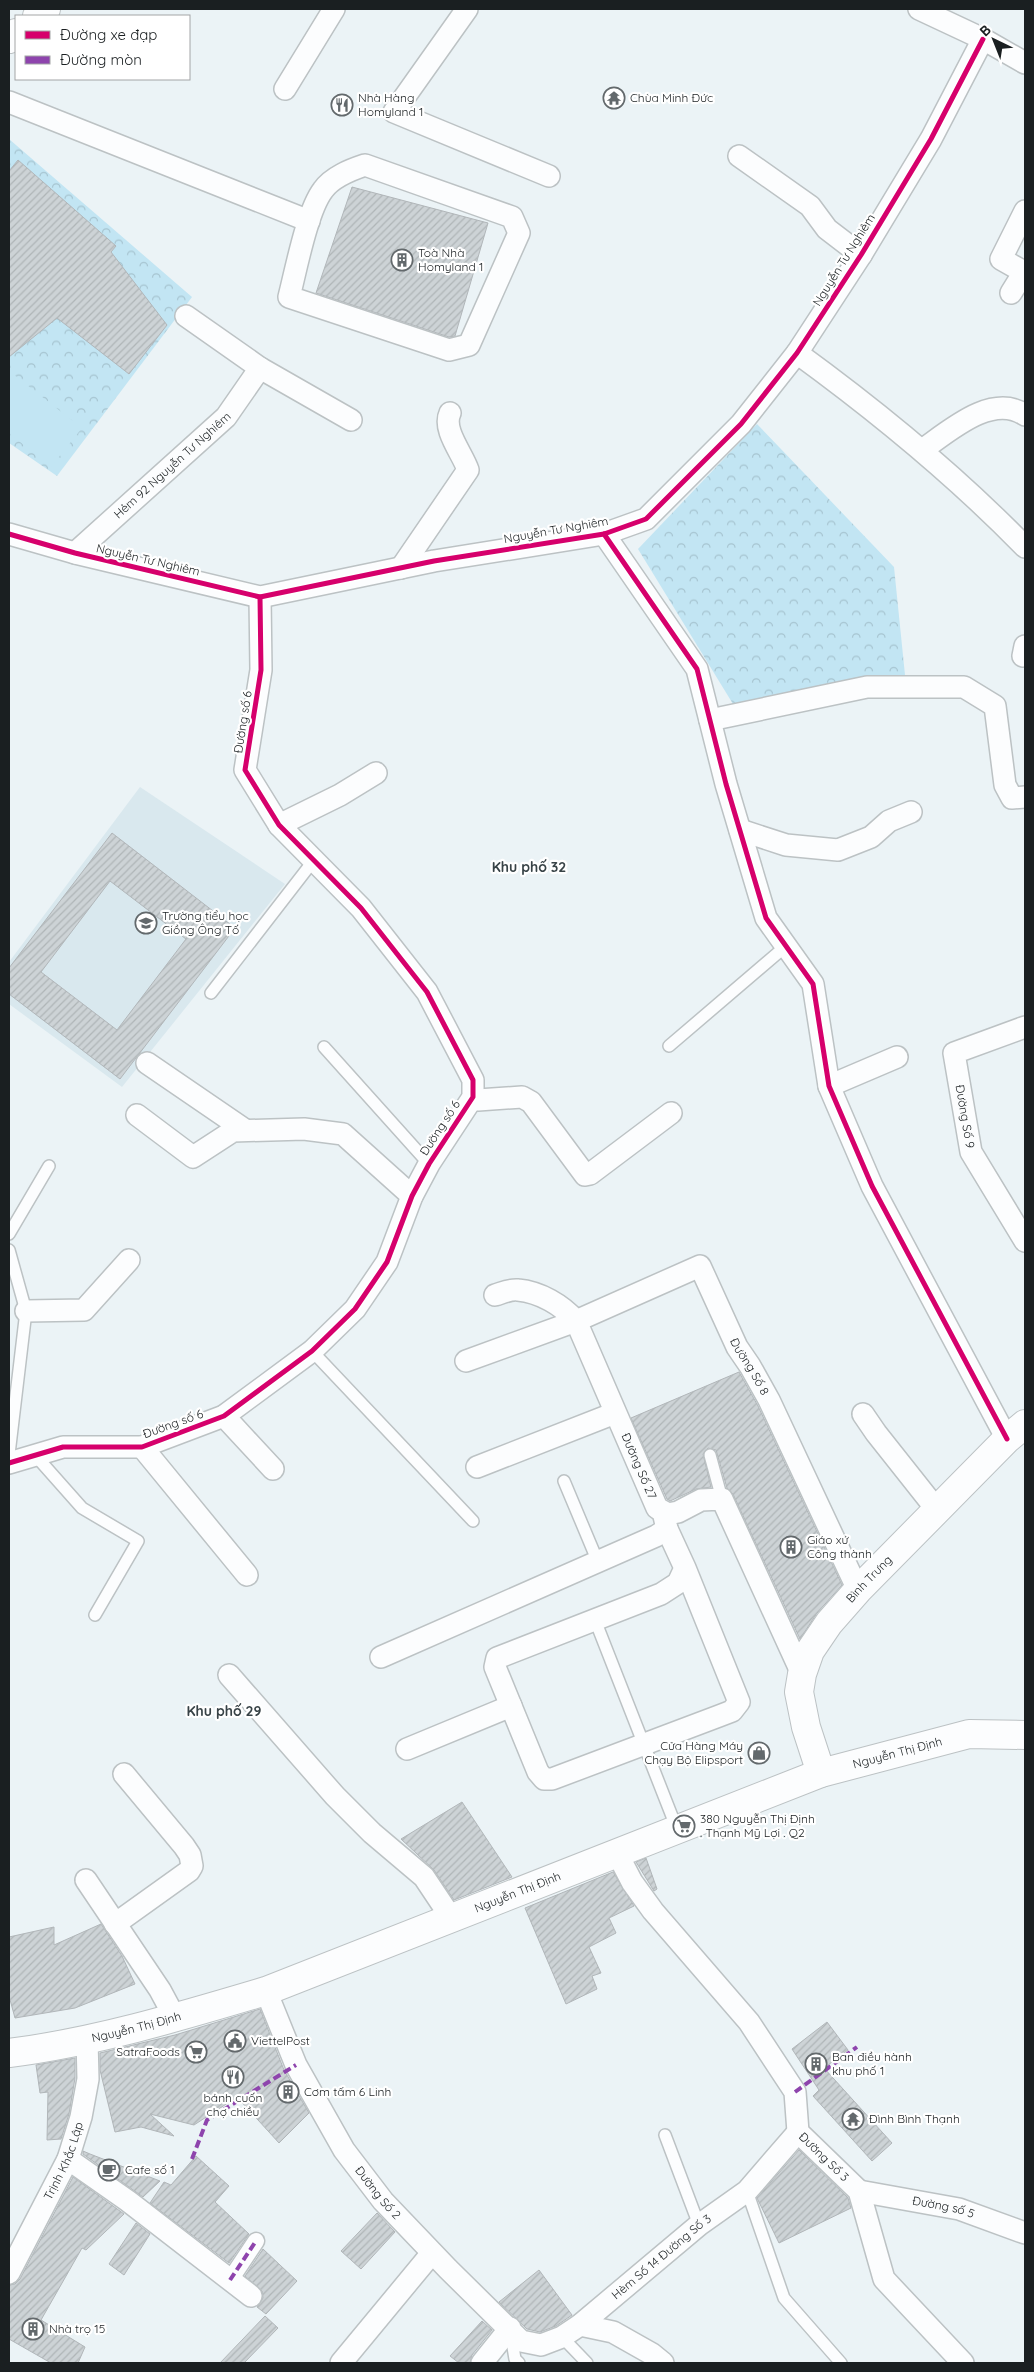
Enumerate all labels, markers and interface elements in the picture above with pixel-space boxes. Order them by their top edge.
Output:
legend [15,15,190,80]
north arrow [969,15,1019,65]
text: B [976,21,995,40]
text: Đường xe đạp [60,25,157,44]
text: Đường mòn [60,50,142,69]
temple icon: Chùa Minh Đức [602,86,626,110]
place label: Nhà Hàng Homyland 1 [358,90,424,119]
place label: Chùa Minh Đức [630,90,713,105]
restaurant icon: Nhà Hàng Homyland 1 [330,93,354,117]
street label: Nguyễn Tư Nghiêm [809,211,878,309]
place label: Toà Nhà Homyland 1 [418,245,484,274]
building icon: Toà Nhà Homyland 1 [390,248,414,272]
street label: Hẻm 92 Nguyễn Tư Nghiêm [110,408,234,522]
street label: Nguyễn Tư Nghiêm [502,513,609,546]
street label: Nguyễn Tư Nghiêm [95,540,201,579]
street label: Đường số 6 [230,689,255,754]
district label: Khu phố 32 [492,858,566,876]
place label: Trường tiểu học Giồng Ông Tố [162,908,249,937]
school or university icon: Trường tiểu học Giồng Ông Tố [134,911,158,935]
street label: Đường Số 9 [953,1083,978,1150]
street label: Đường số 6 [416,1097,463,1158]
street label: Đường Số 8 [727,1336,773,1398]
street label: Đường số 6 [141,1406,206,1441]
street label: Đường Số 27 [618,1431,660,1501]
place label: Giáo xứ Công thành [807,1532,872,1561]
building icon: Giáo xứ Công thành [779,1535,803,1559]
street label: Bình Trưng [843,1552,895,1605]
district label: Khu phố 29 [186,1702,262,1720]
street label: Nguyễn Thị Định [851,1733,944,1771]
place label: Cửa Hàng Máy Chạy Bộ Elipsport [644,1738,743,1767]
shop icon: Cửa Hàng Máy Chạy Bộ Elipsport [747,1741,771,1765]
place label: 380 Nguyễn Thị Định . Thạnh Mỹ Lợi . Q2 [700,1811,815,1840]
supermarket icon: 380 Nguyễn Thị Định . Thạnh Mỹ Lợi . Q2 [672,1814,696,1838]
street label: Nguyễn Thị Định [472,1868,563,1915]
street label: Nguyễn Thị Định [90,2008,183,2045]
public building icon: ViettelPost [223,2029,247,2053]
place label: ViettelPost [251,2033,310,2048]
supermarket icon: SatraFoods [184,2040,208,2064]
place label: SatraFoods [116,2044,180,2059]
place label: Ban điều hành khu phố 1 [832,2049,912,2078]
building icon: Ban điều hành khu phố 1 [804,2052,828,2076]
restaurant icon: bánh cuốn chợ chiều [221,2065,245,2089]
building icon: Cơm tấm 6 Linh [276,2080,300,2104]
place label: Cơm tấm 6 Linh [304,2084,391,2099]
place label: bánh cuốn chợ chiều [204,2090,262,2119]
temple icon: Đình Bình Thạnh [841,2107,865,2131]
place label: Đình Bình Thạnh [869,2111,960,2126]
street label: Trịnh Khắc Lập [40,2120,86,2202]
street label: Đường Số 3 [796,2129,852,2184]
cafe icon: Cafe số 1 [97,2158,121,2182]
place label: Cafe số 1 [125,2162,175,2177]
street label: Đường Số 2 [352,2163,405,2222]
street label: Đường số 5 [911,2193,977,2221]
street label: Hèm Số 14 Đường Số 3 [608,2211,714,2302]
building icon: Nhà trọ 15 [21,2317,45,2341]
place label: Nhà trọ 15 [49,2321,105,2336]

